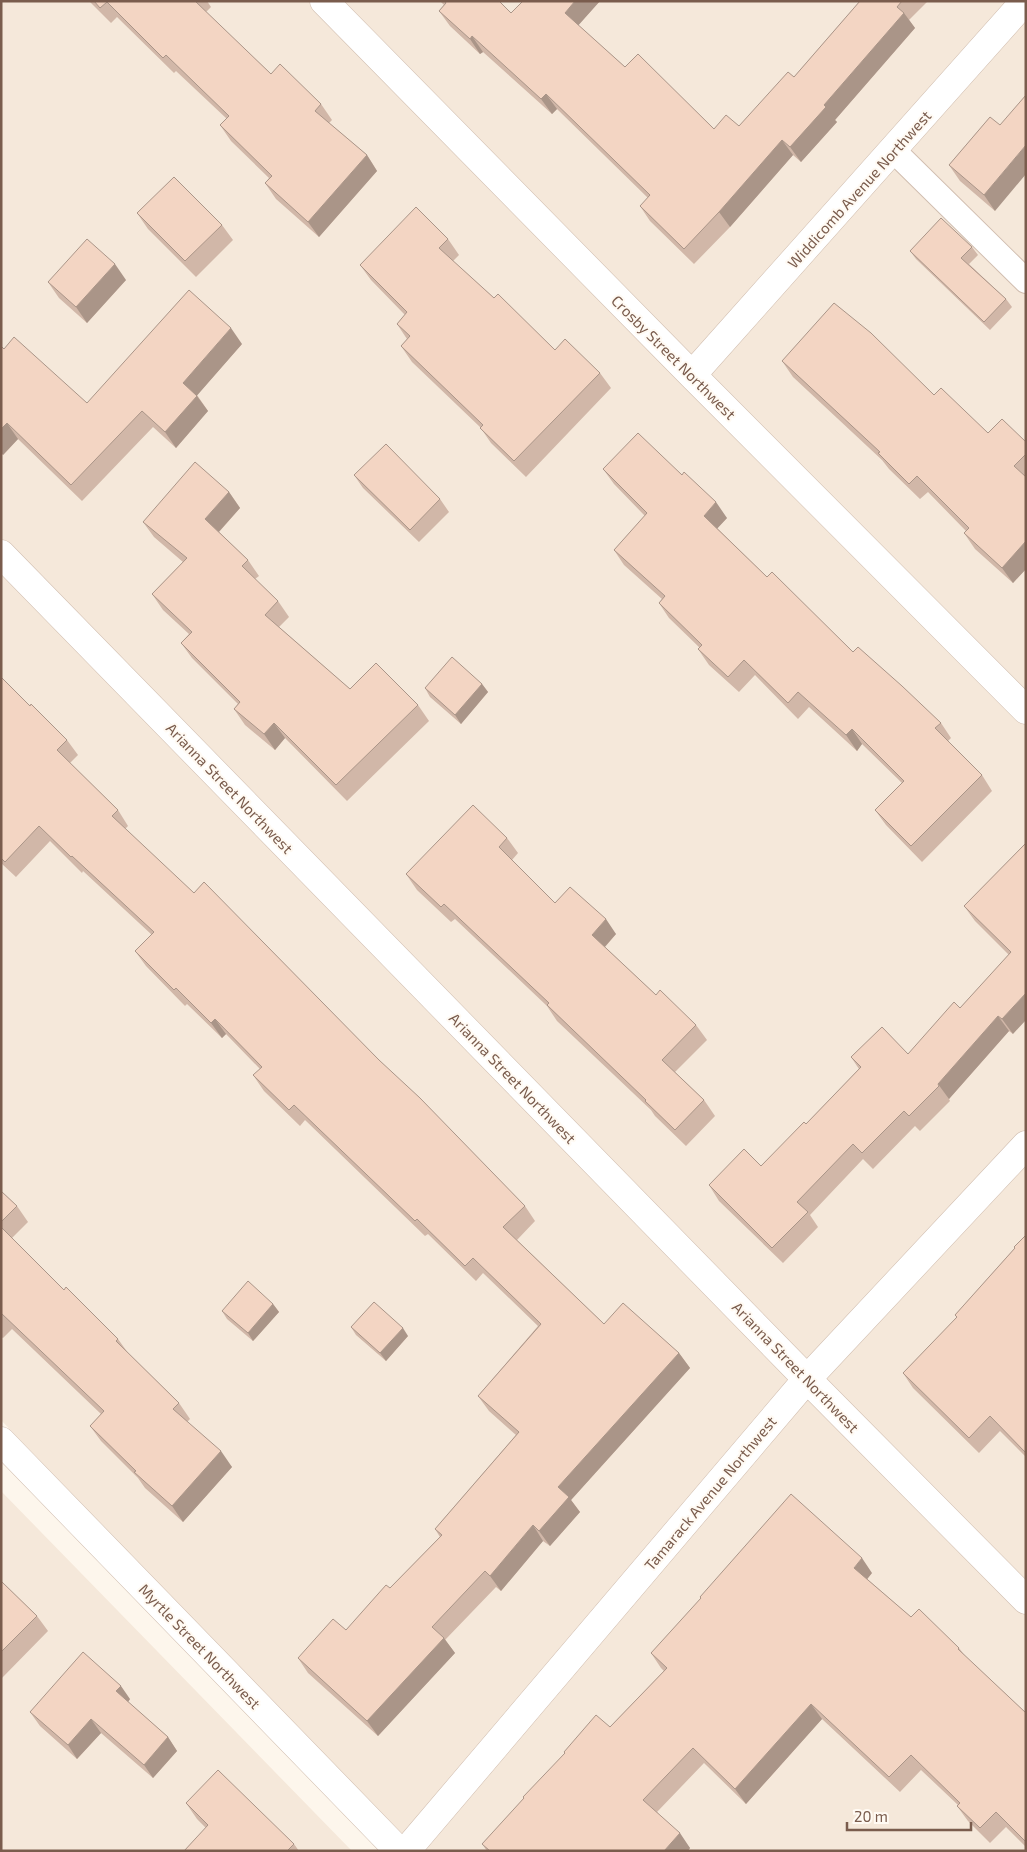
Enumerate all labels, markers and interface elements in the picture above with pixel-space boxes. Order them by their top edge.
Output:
street label: Widdicomb Avenue Northwest [783,106,935,272]
street label: Crosby Street Northwest [608,291,740,423]
street label: Arianna Street Northwest [163,719,297,857]
street label: Arianna Street Northwest [446,1009,580,1147]
street label: Arianna Street Northwest [729,1298,863,1436]
street label: Tamarack Avenue Northwest [640,1412,780,1574]
street label: Myrtle Street Northwest [136,1580,265,1713]
scale bar [847,1800,971,1832]
text: 20 m [854,1807,888,1825]

